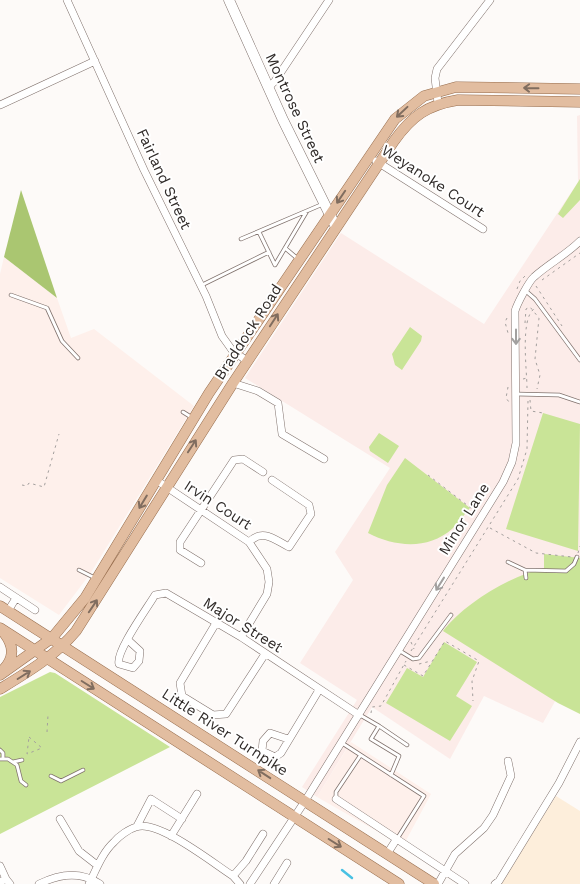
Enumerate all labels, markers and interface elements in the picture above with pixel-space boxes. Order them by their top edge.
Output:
street label: Montrose Street [262,50,329,166]
one-way arrow [524,83,540,92]
one-way arrow [396,106,409,118]
street label: Fairland Street [133,126,195,233]
street label: Weyanoke Court [378,141,488,221]
one-way arrow [336,189,346,203]
street label: Braddock Road [210,281,286,383]
one-way arrow [269,314,279,328]
one-way arrow [511,329,520,345]
one-way arrow [187,440,197,454]
street label: Irvin Court [181,476,256,534]
street label: Minor Lane [435,480,493,558]
one-way arrow [137,494,147,508]
one-way arrow [435,577,445,591]
street label: Major Street [200,593,287,657]
one-way arrow [88,600,98,614]
one-way arrow [16,669,30,679]
one-way arrow [80,680,94,690]
street label: Little River Turnpike [159,684,291,780]
one-way arrow [257,769,271,780]
one-way arrow [328,839,342,849]

